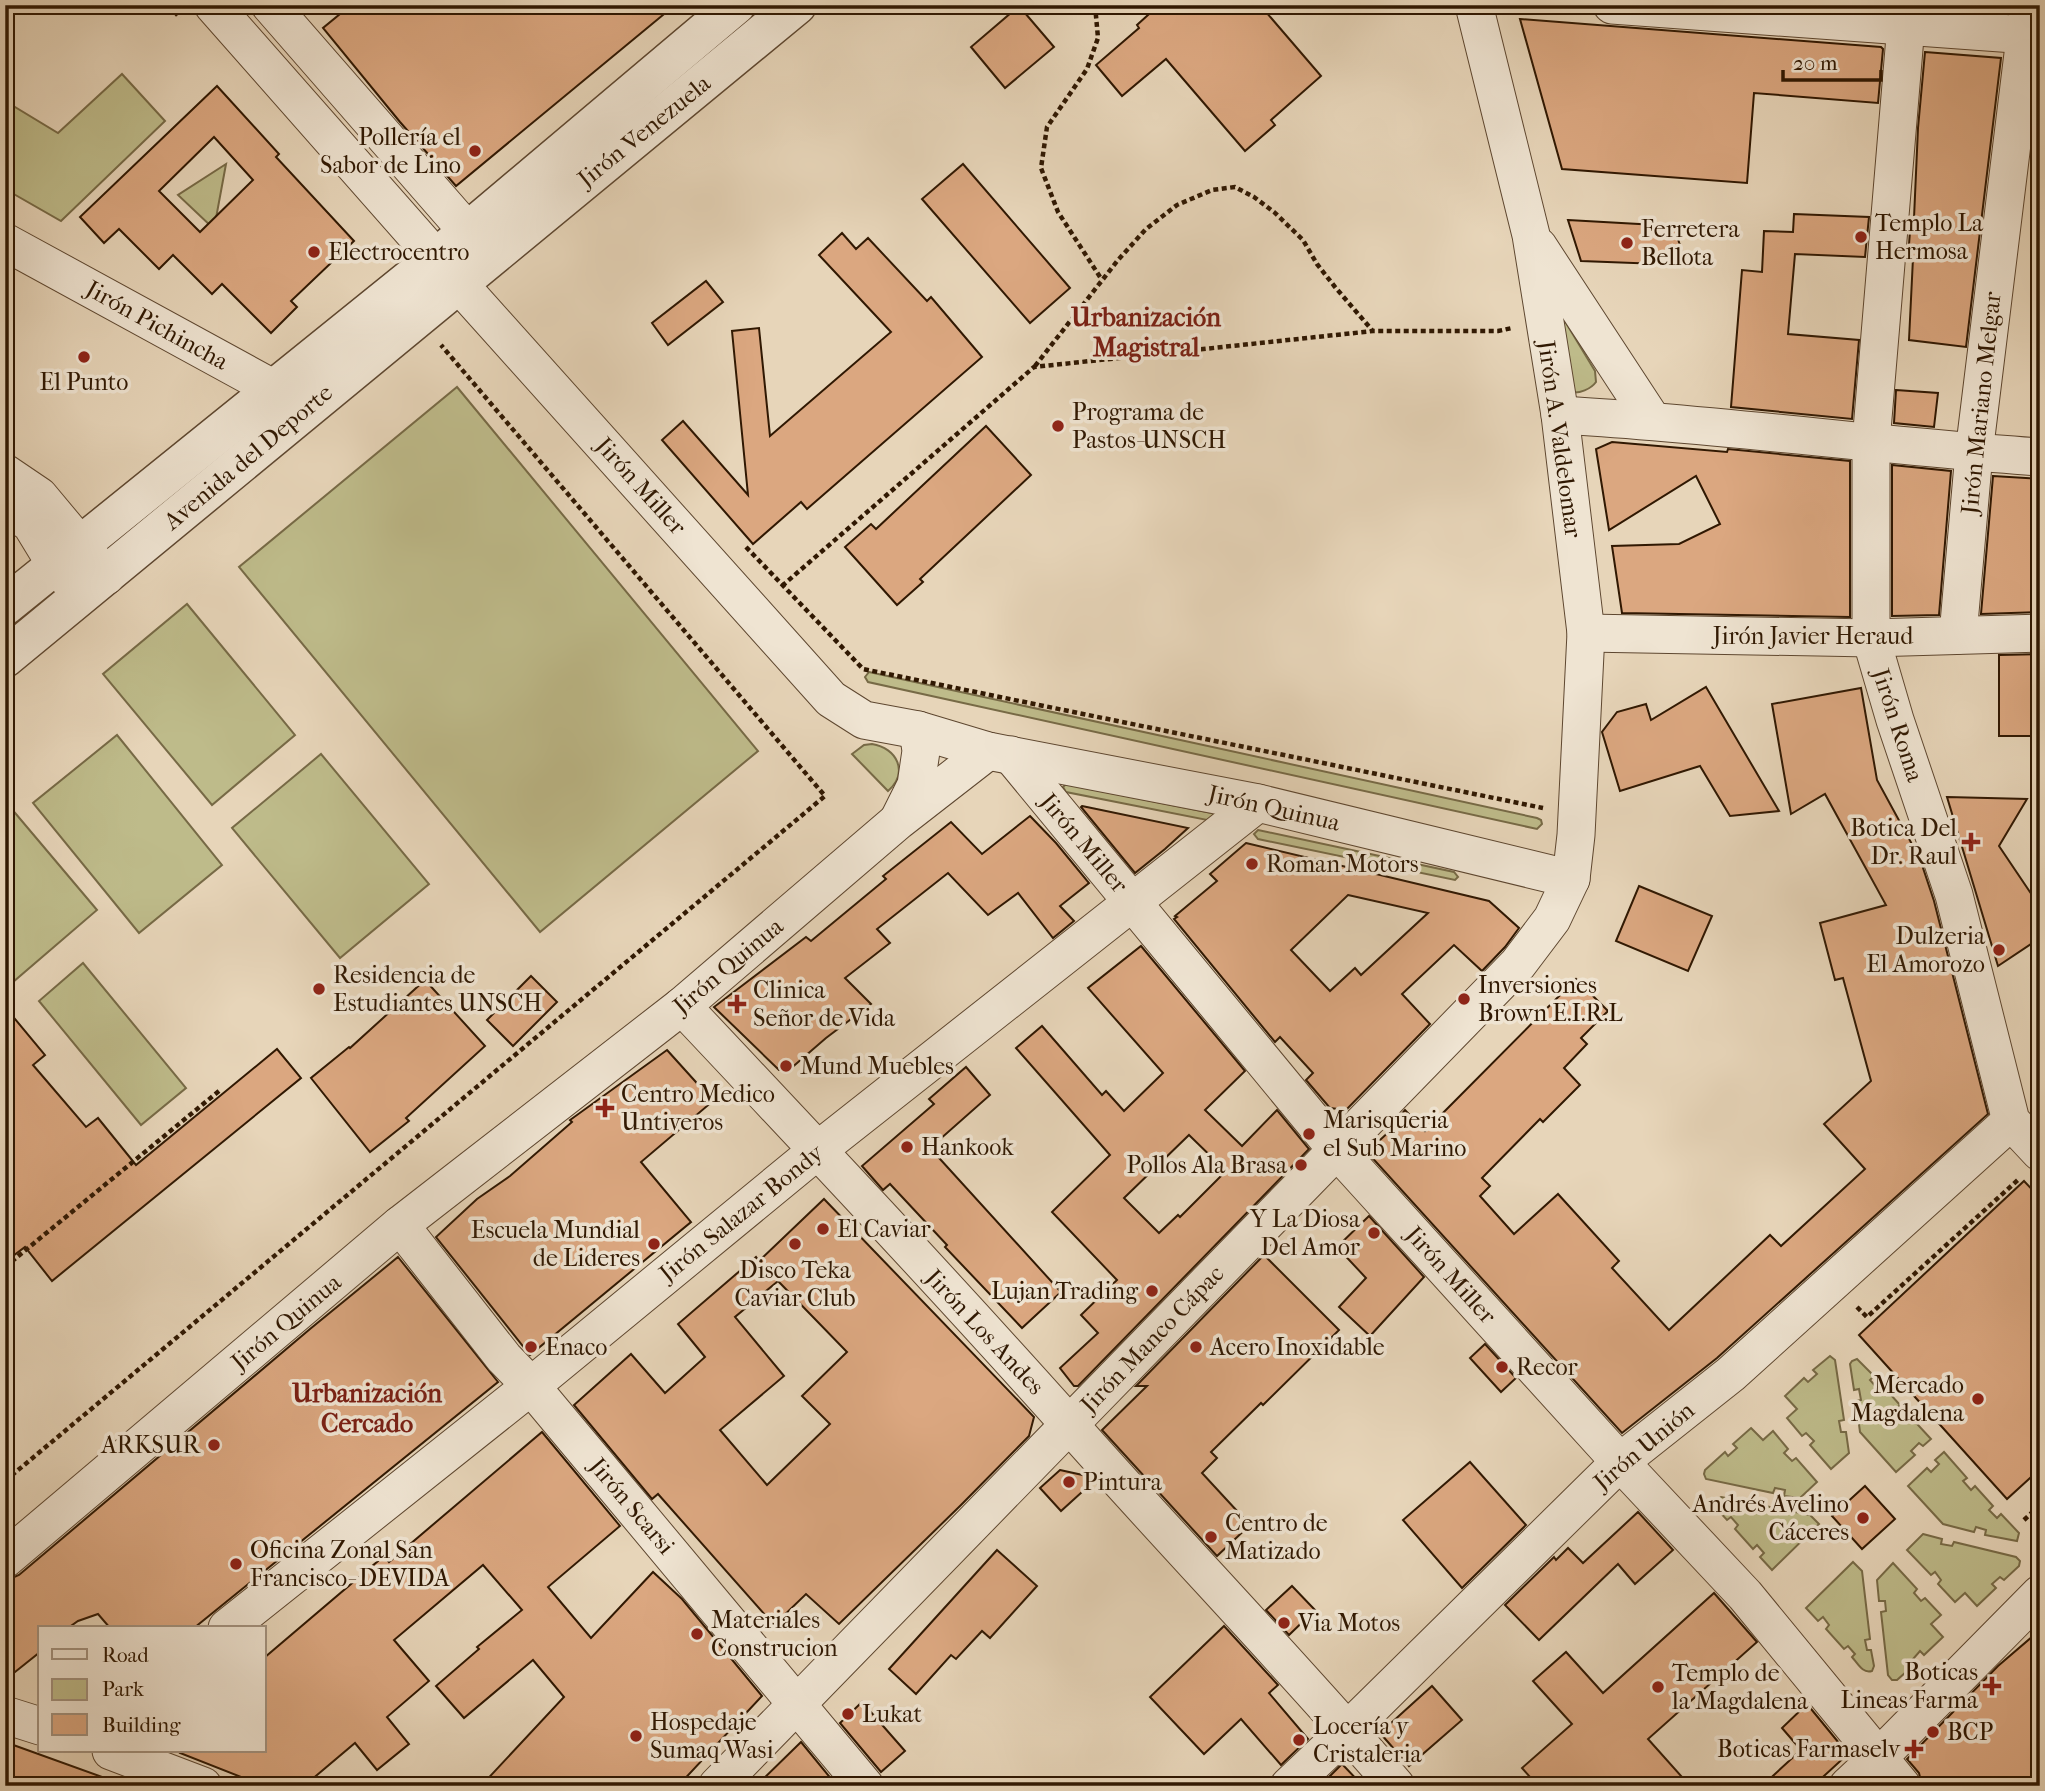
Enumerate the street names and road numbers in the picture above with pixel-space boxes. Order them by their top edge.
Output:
street label: Jirón Venezuela [571,68,717,194]
street label: Jirón Pichincha [79,273,234,376]
street label: Jirón Mariano Melgar [1955,290,2007,518]
street label: Jirón A. Valdelomar [1532,337,1588,540]
street label: Avenida del Deporte [157,378,338,536]
street label: Jirón Miller [589,430,692,541]
street label: Jirón Javier Heraud [1711,622,1914,650]
street label: Jirón Roma [1866,663,1930,786]
street label: Jirón Quinua [1203,779,1344,837]
street label: Jirón Miller [1033,786,1134,899]
street label: Jirón Quinua [666,911,789,1021]
street label: Jirón Salazar Bondy [652,1138,829,1289]
street label: Jirón Miller [1399,1219,1502,1330]
street label: Jirón Manco Cápac [1073,1260,1229,1420]
street label: Jirón Los Andes [919,1262,1050,1400]
street label: Jirón Quinua [224,1267,347,1377]
street label: Jirón Unión [1587,1396,1700,1497]
street label: Jirón Scarsi [582,1451,680,1560]

